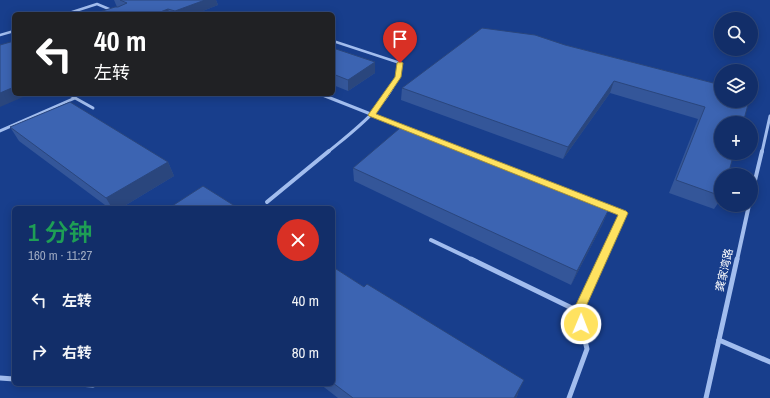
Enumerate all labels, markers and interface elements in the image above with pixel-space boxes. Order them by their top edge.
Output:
map controls [714,12,758,212]
button: search [714,12,758,56]
text: 40 m [94,22,146,60]
pin [383,22,417,63]
icon: left [28,28,80,80]
icon: arrive [389,28,411,50]
text: 左转 [94,60,130,85]
button: layers [714,64,758,108]
button: + [714,116,758,160]
button: − [714,168,758,212]
text: 1 分钟 [28,216,92,248]
button: close [277,219,319,261]
text: 160 m · 11:27 [28,247,92,264]
street label: 龚家湾路 [712,247,736,293]
icon: left [28,289,50,311]
text: 左转 [62,290,92,311]
text: 40 m [292,290,319,311]
position arrow [560,303,602,345]
icon: right [28,341,50,363]
text: 右转 [62,342,92,363]
text: 80 m [292,342,319,363]

